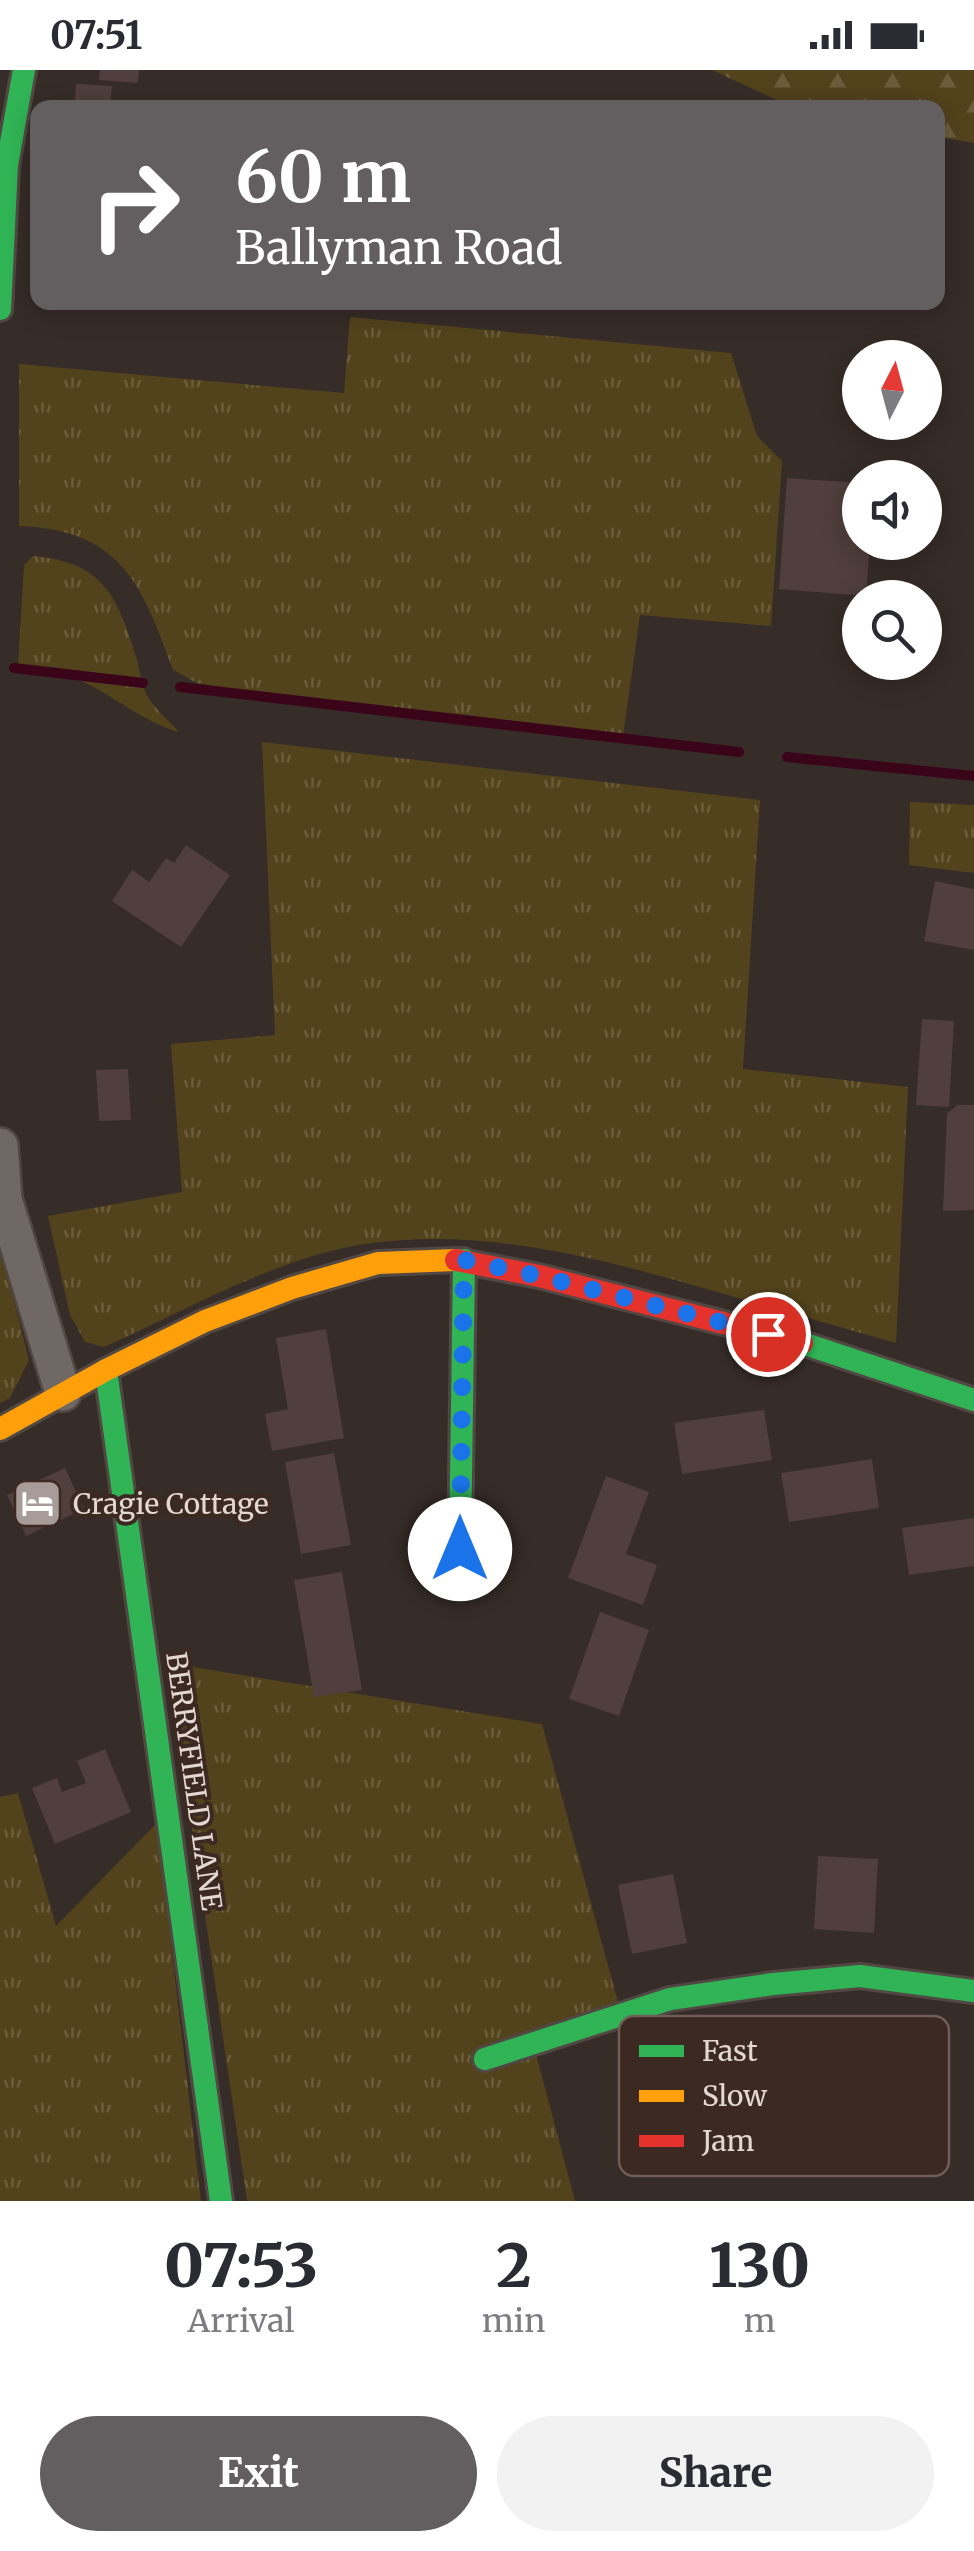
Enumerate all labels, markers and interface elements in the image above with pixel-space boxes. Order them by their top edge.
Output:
text: 07:51 [50,12,142,59]
text: 60 m [235,133,411,221]
icon: right [70,140,200,270]
text: Ballyman Road [235,220,563,276]
north arrow [842,340,942,440]
map controls [842,340,942,680]
button: sound [842,460,942,560]
button: search [842,580,942,680]
pin [726,1292,811,1377]
icon: arrive [741,1307,796,1362]
hotel icon: Cragie Cottage [12,1478,64,1530]
place label: Cragie Cottage [73,1486,269,1522]
position arrow [408,1497,512,1601]
street label: BERRYFIELD LANE [158,1650,230,1913]
legend [619,2016,949,2176]
text: Fast [702,2033,758,2069]
text: Slow [702,2078,767,2114]
text: Jam [701,2123,755,2159]
text: 07:53 [164,2228,318,2303]
text: 2 [496,2228,531,2303]
text: 130 [709,2228,810,2303]
text: Arrival [188,2301,294,2341]
text: min [482,2301,545,2341]
text: m [744,2301,776,2341]
button: Exit [40,2416,477,2531]
button: Share [497,2416,934,2531]

